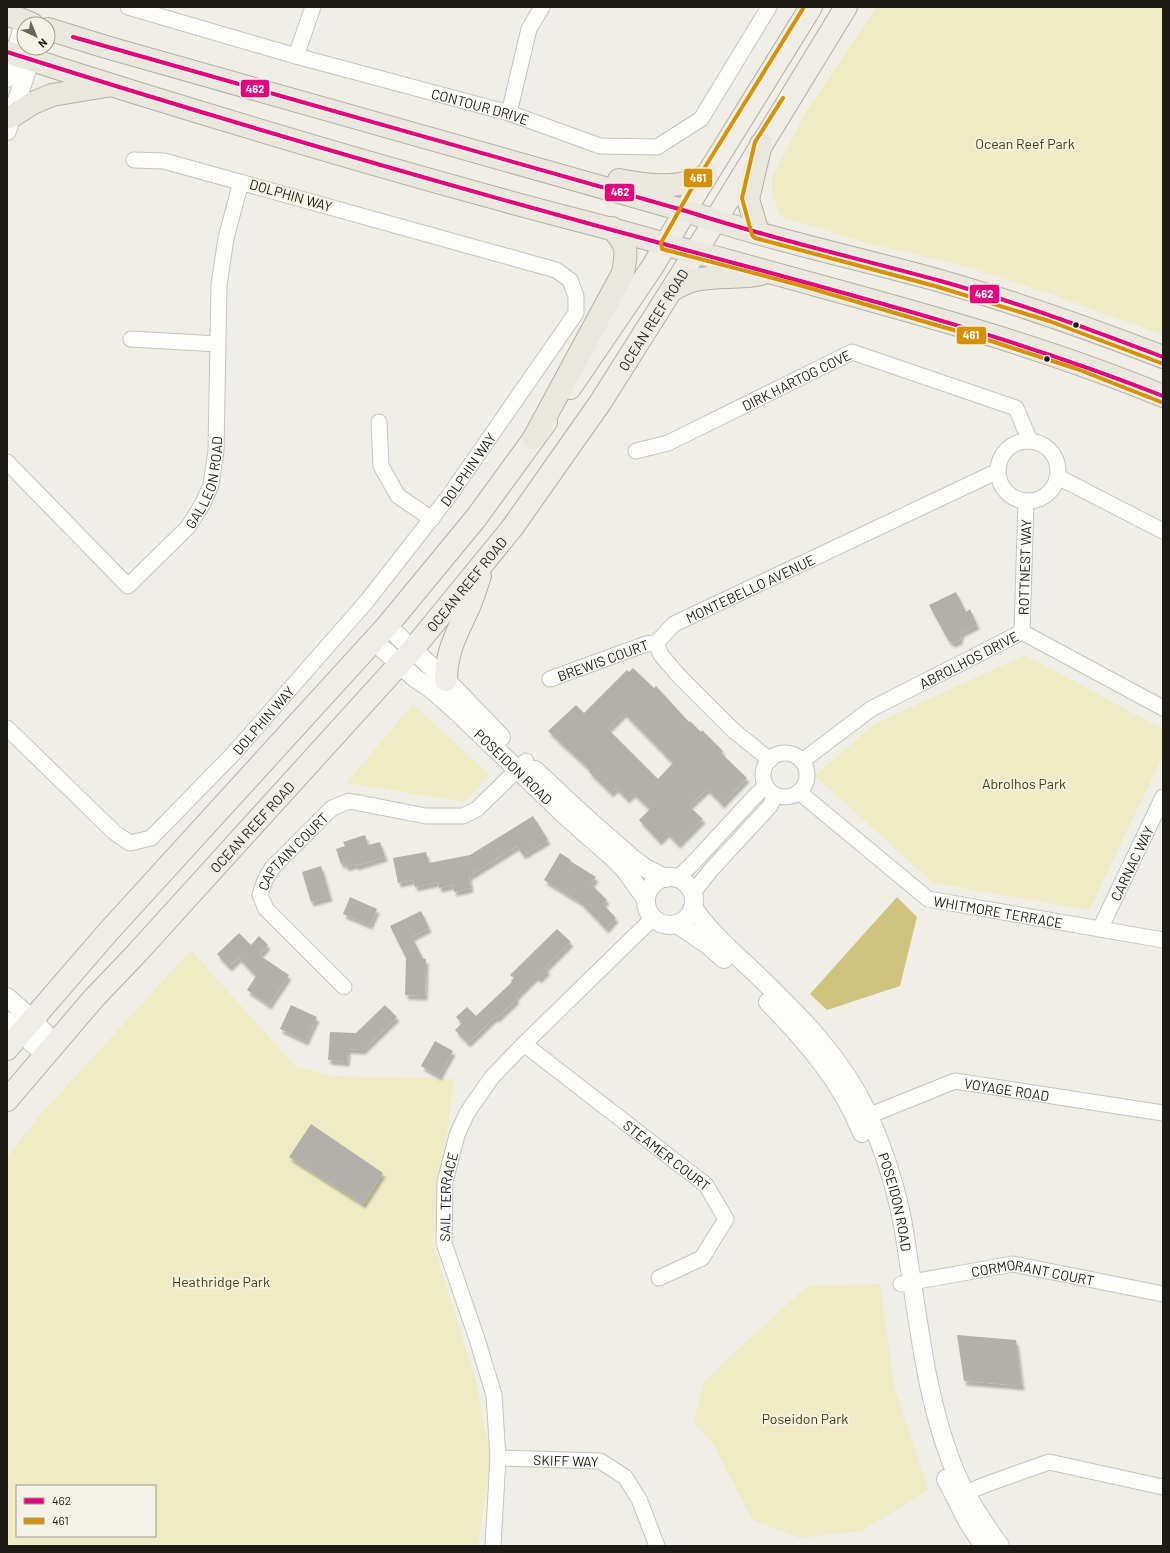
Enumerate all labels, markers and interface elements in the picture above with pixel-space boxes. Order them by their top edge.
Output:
north arrow [16,16,56,56]
text: N [36,36,50,51]
line badge: 462 [240,79,270,98]
text: 462 [246,82,264,95]
street label: CONTOUR DRIVE [430,84,531,128]
park label: Ocean Reef Park [975,135,1075,152]
line badge: 461 [683,168,713,188]
text: 461 [690,171,706,184]
street label: DOLPHIN WAY [248,175,334,215]
line badge: 462 [604,183,635,202]
text: 462 [611,185,629,198]
street label: OCEAN REEF ROAD [614,265,691,373]
line badge: 462 [969,284,1000,304]
text: 462 [975,287,993,300]
unlabelled marker [1071,320,1081,330]
line badge: 461 [956,326,987,345]
text: 461 [963,328,979,341]
street label: DIRK HARTOG COVE [739,345,854,414]
unlabelled marker [1042,354,1052,364]
street label: DOLPHIN WAY [436,429,499,509]
street label: GALLEON ROAD [181,436,225,531]
street label: ROTTNEST WAY [1014,519,1034,615]
street label: OCEAN REEF ROAD [423,533,510,635]
street label: MONTEBELLO AVENUE [683,550,817,626]
street label: ABROLHOS DRIVE [916,627,1021,692]
street label: BREWIS COURT [555,635,651,684]
street label: DOLPHIN WAY [229,682,297,758]
street label: POSEIDON ROAD [471,725,556,807]
park label: Abrolhos Park [982,775,1066,792]
street label: OCEAN REEF ROAD [206,778,297,876]
street label: CAPTAIN COURT [254,808,332,892]
street label: CARNAC WAY [1106,823,1157,903]
street label: WHITMORE TERRACE [932,892,1064,931]
street label: VOYAGE ROAD [963,1074,1051,1104]
street label: STEAMER COURT [620,1116,714,1194]
street label: SAIL TERRACE [436,1150,461,1242]
street label: POSEIDON ROAD [875,1150,916,1252]
street label: CORMORANT COURT [970,1255,1096,1289]
park label: Heathridge Park [172,1273,270,1290]
park label: Poseidon Park [762,1410,848,1427]
street label: SKIFF WAY [533,1451,599,1469]
legend [16,1485,156,1537]
text: 462 [52,1493,71,1507]
text: 461 [52,1513,69,1527]

